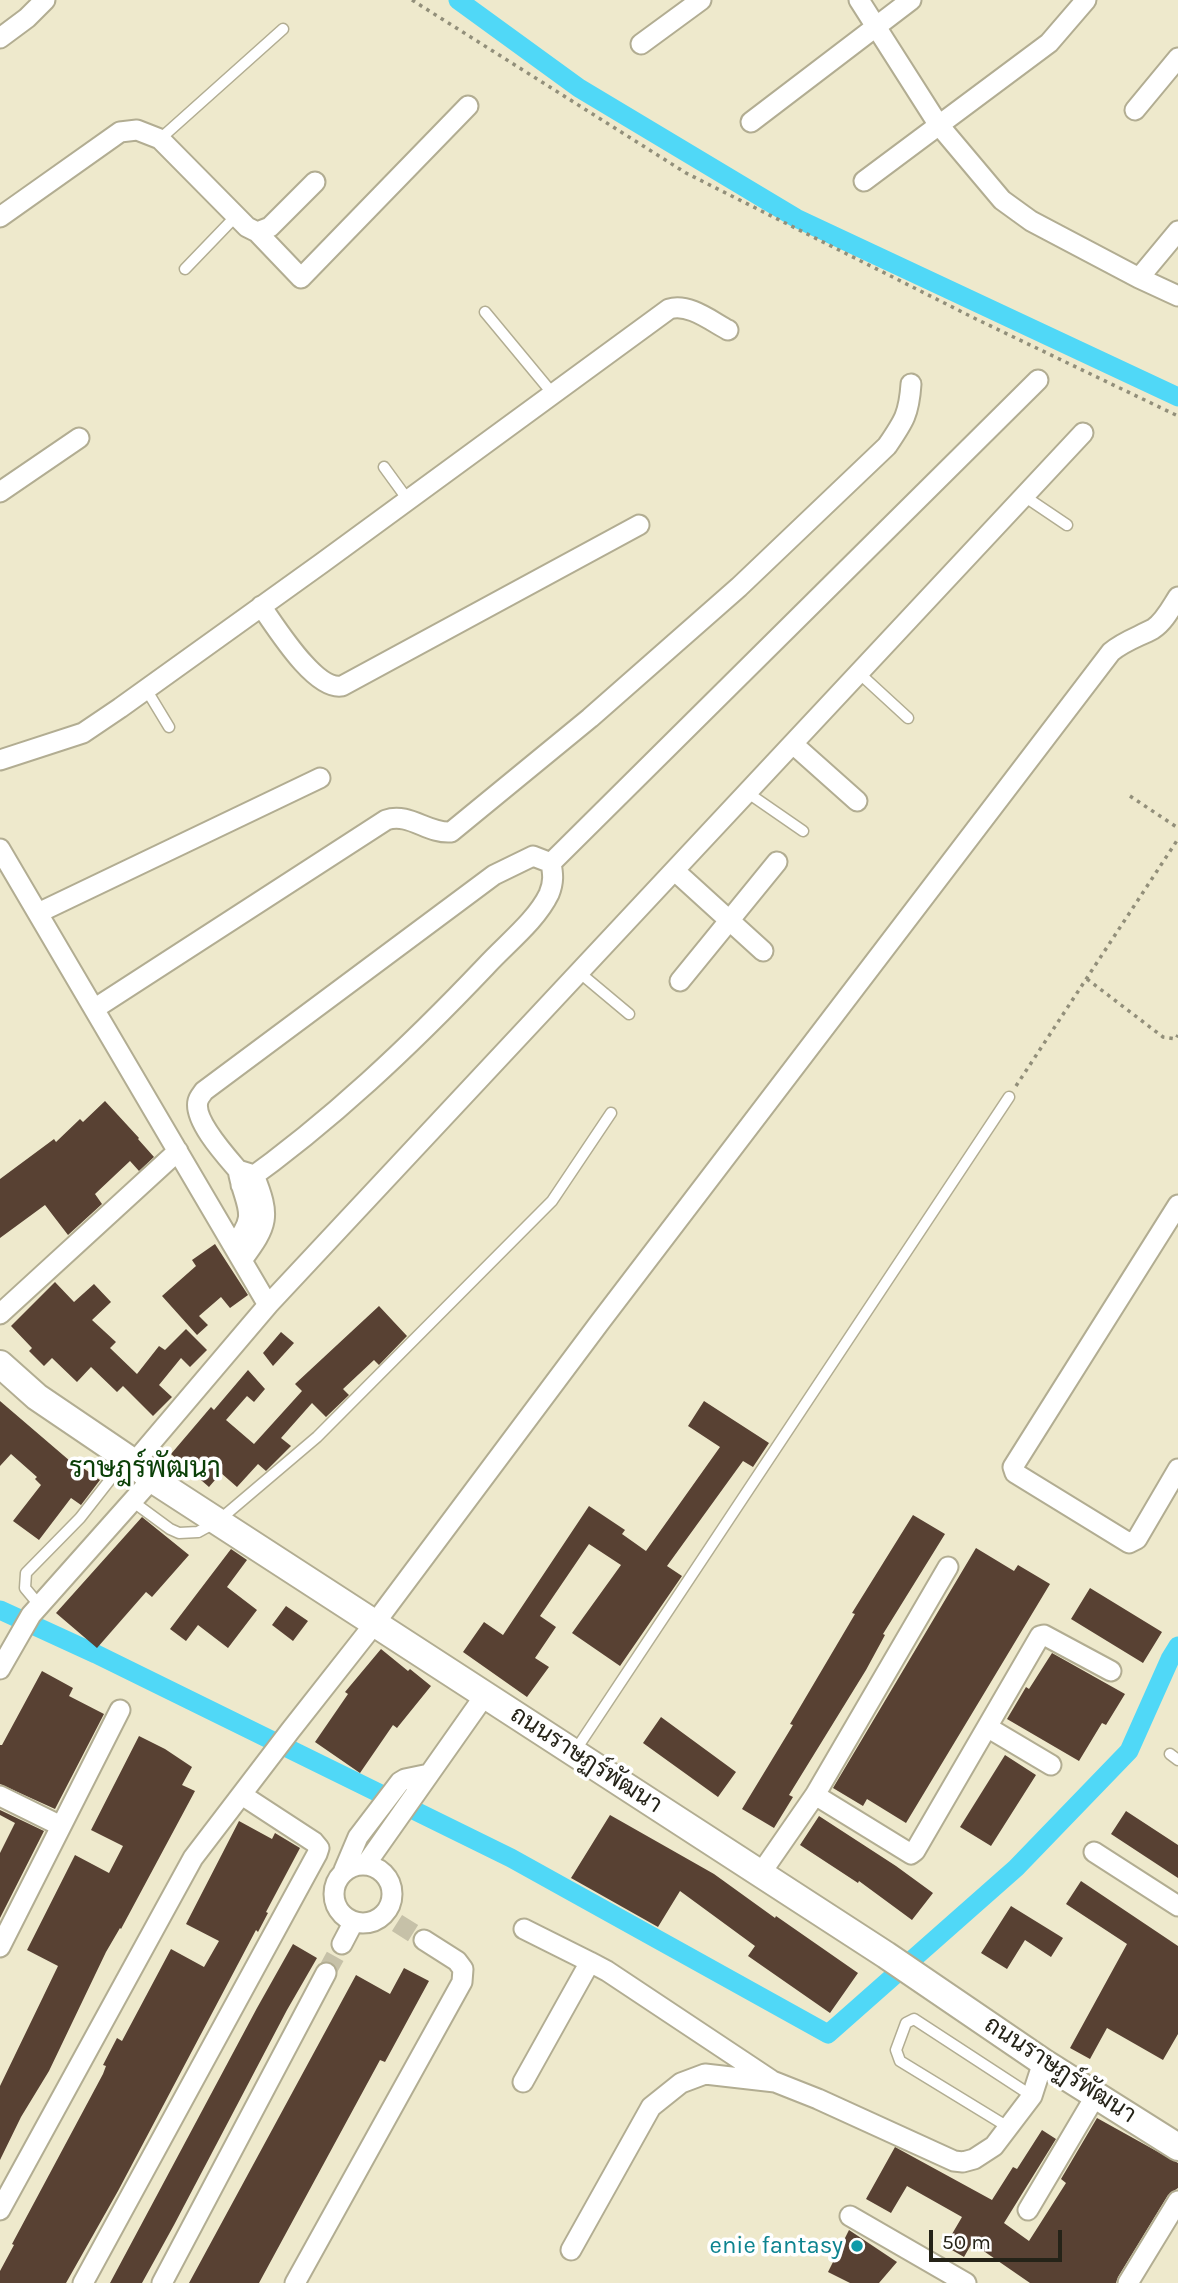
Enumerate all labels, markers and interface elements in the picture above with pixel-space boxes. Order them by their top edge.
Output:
district label: ราษฎร์พัฒนา [69,1452,221,1486]
street label: ถนนราษฏร์พัฒนา [505,1700,667,1820]
street label: ถนนราษฏร์พัฒนา [979,2010,1141,2130]
scale bar [933,2216,1066,2260]
text: 50 m [942,2230,991,2254]
place label: enie fantasy [710,2232,843,2260]
marker: enie fantasy [849,2238,865,2254]

